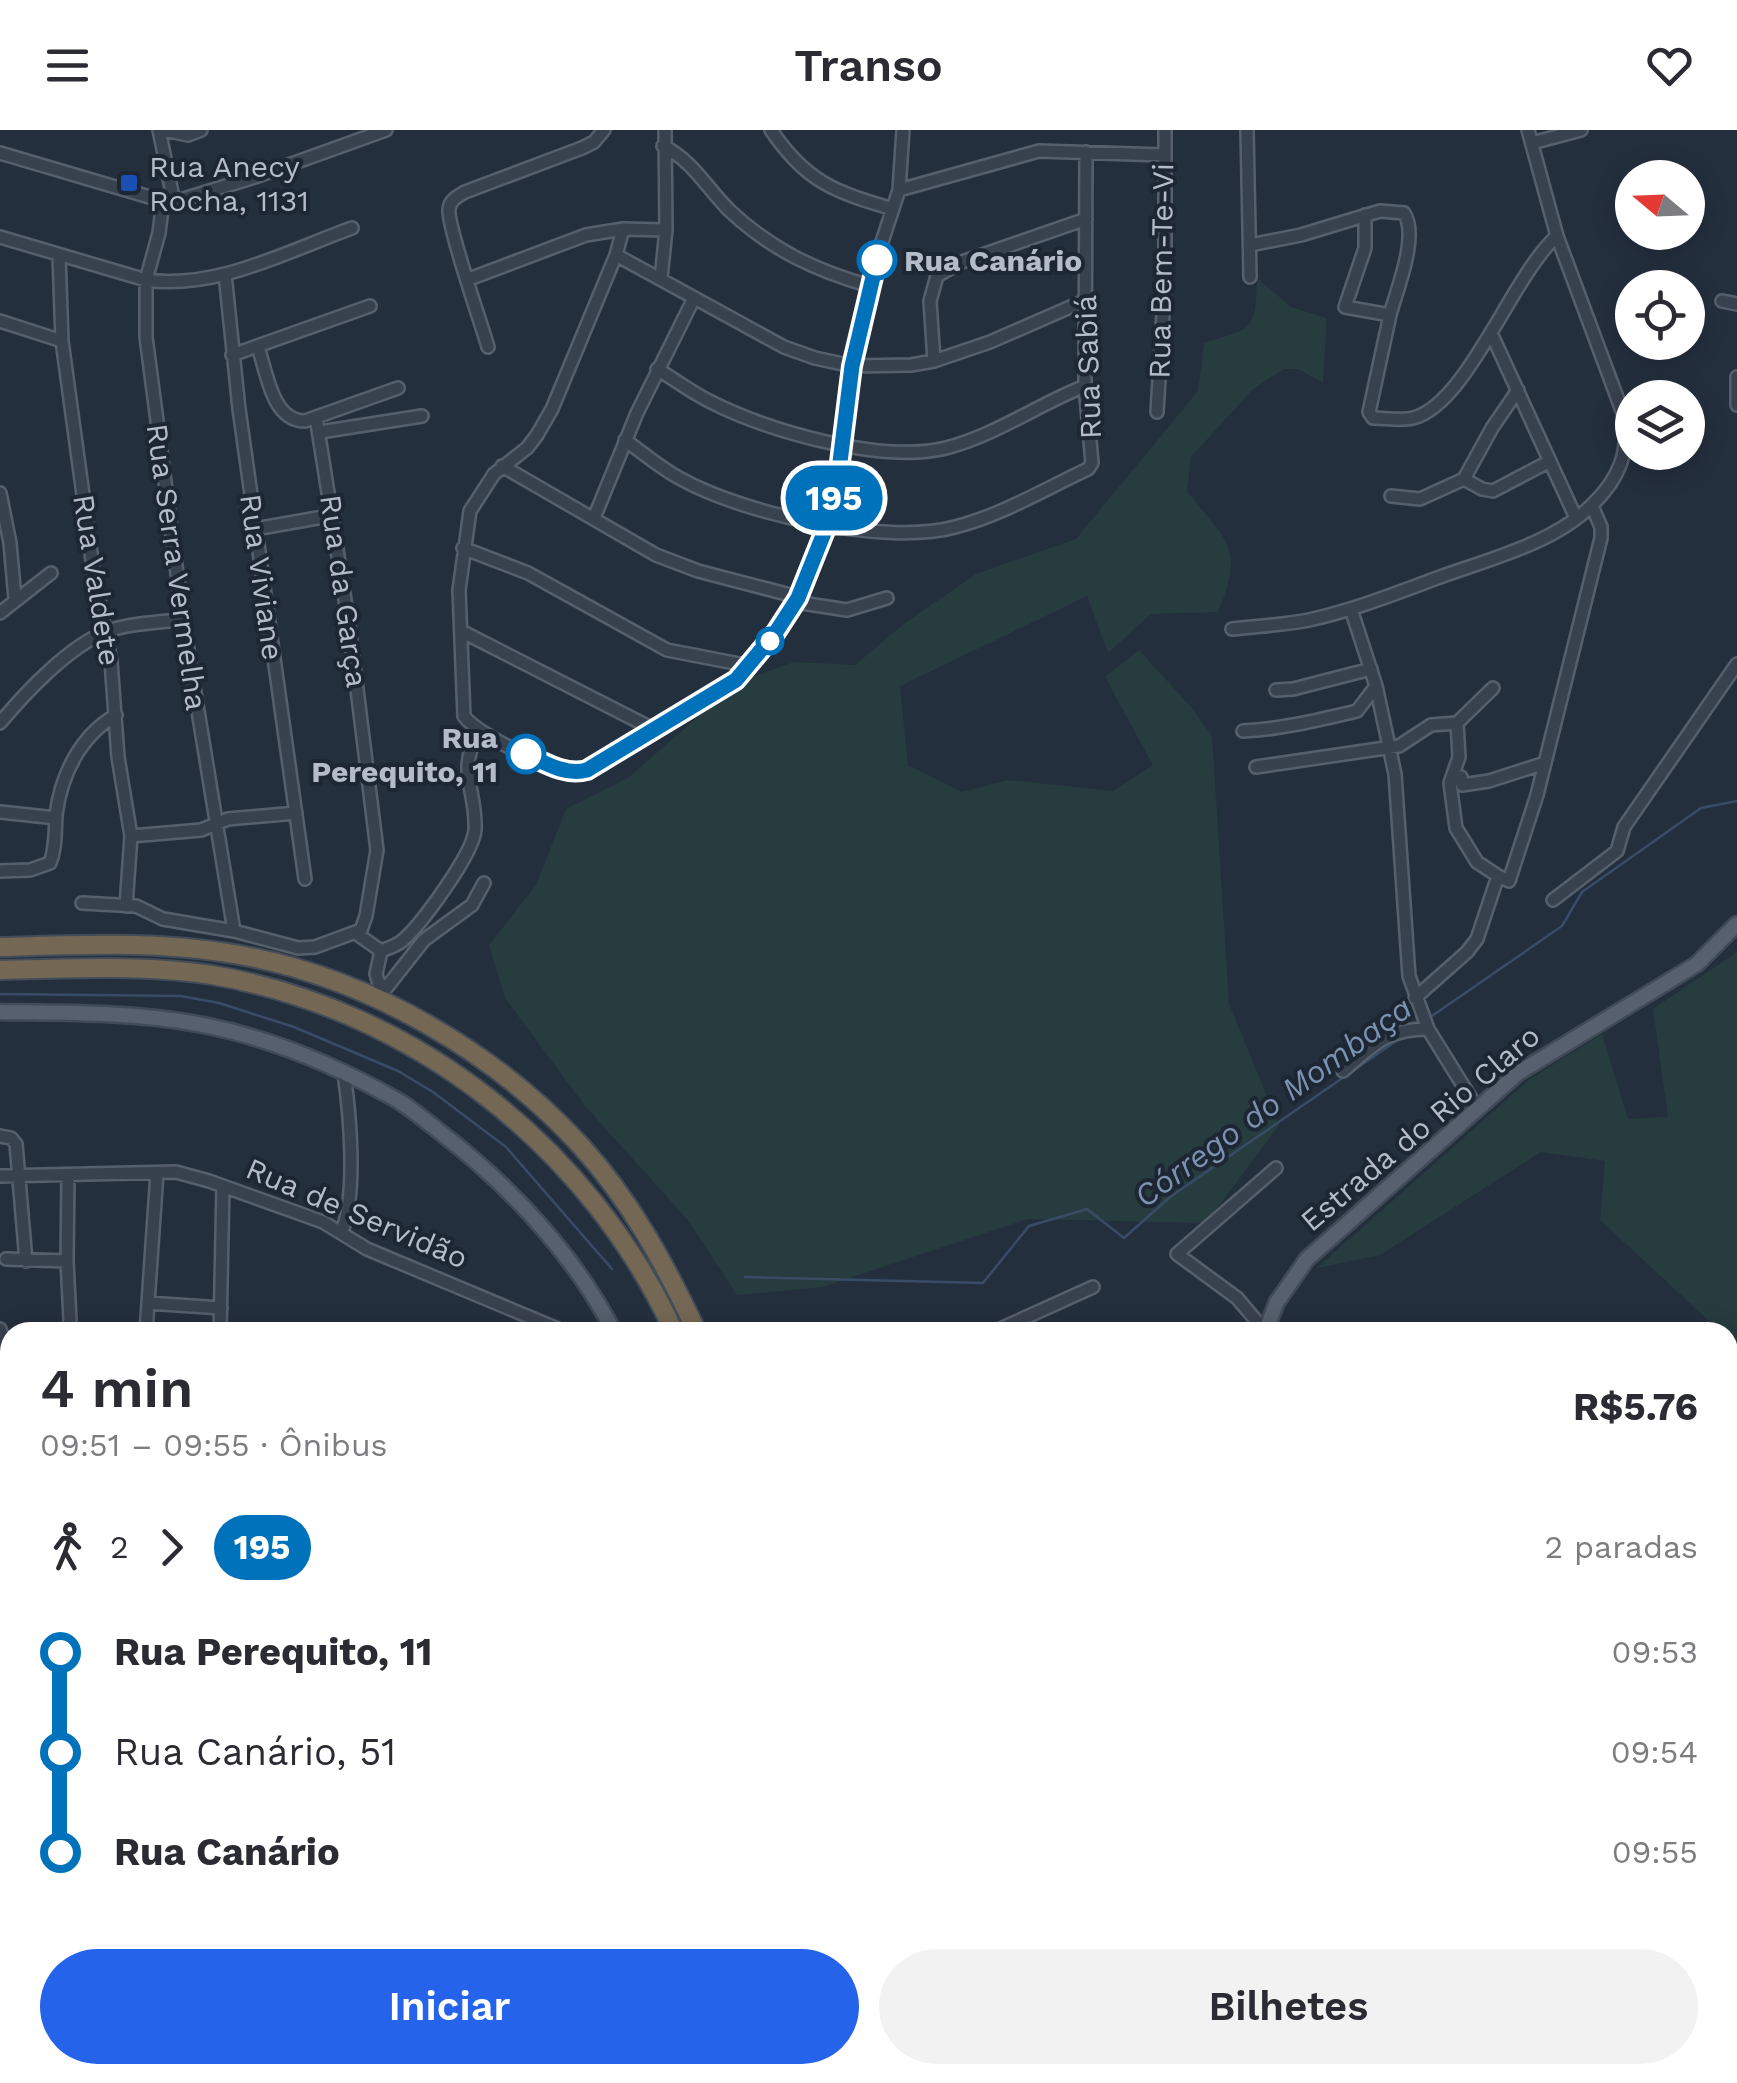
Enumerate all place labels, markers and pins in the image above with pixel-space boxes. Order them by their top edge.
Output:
place label: Rua Anecy Rocha, 1131 [149,149,309,218]
marker: Rua Anecy Rocha, 1131 [118,172,140,194]
marker: Rua Canário [858,241,896,279]
place label: Rua Canário [904,243,1082,278]
unlabelled marker [757,628,783,654]
place label: Rua Perequito, 11 [311,720,499,789]
marker: Rua Perequito, 11 [507,735,545,773]

